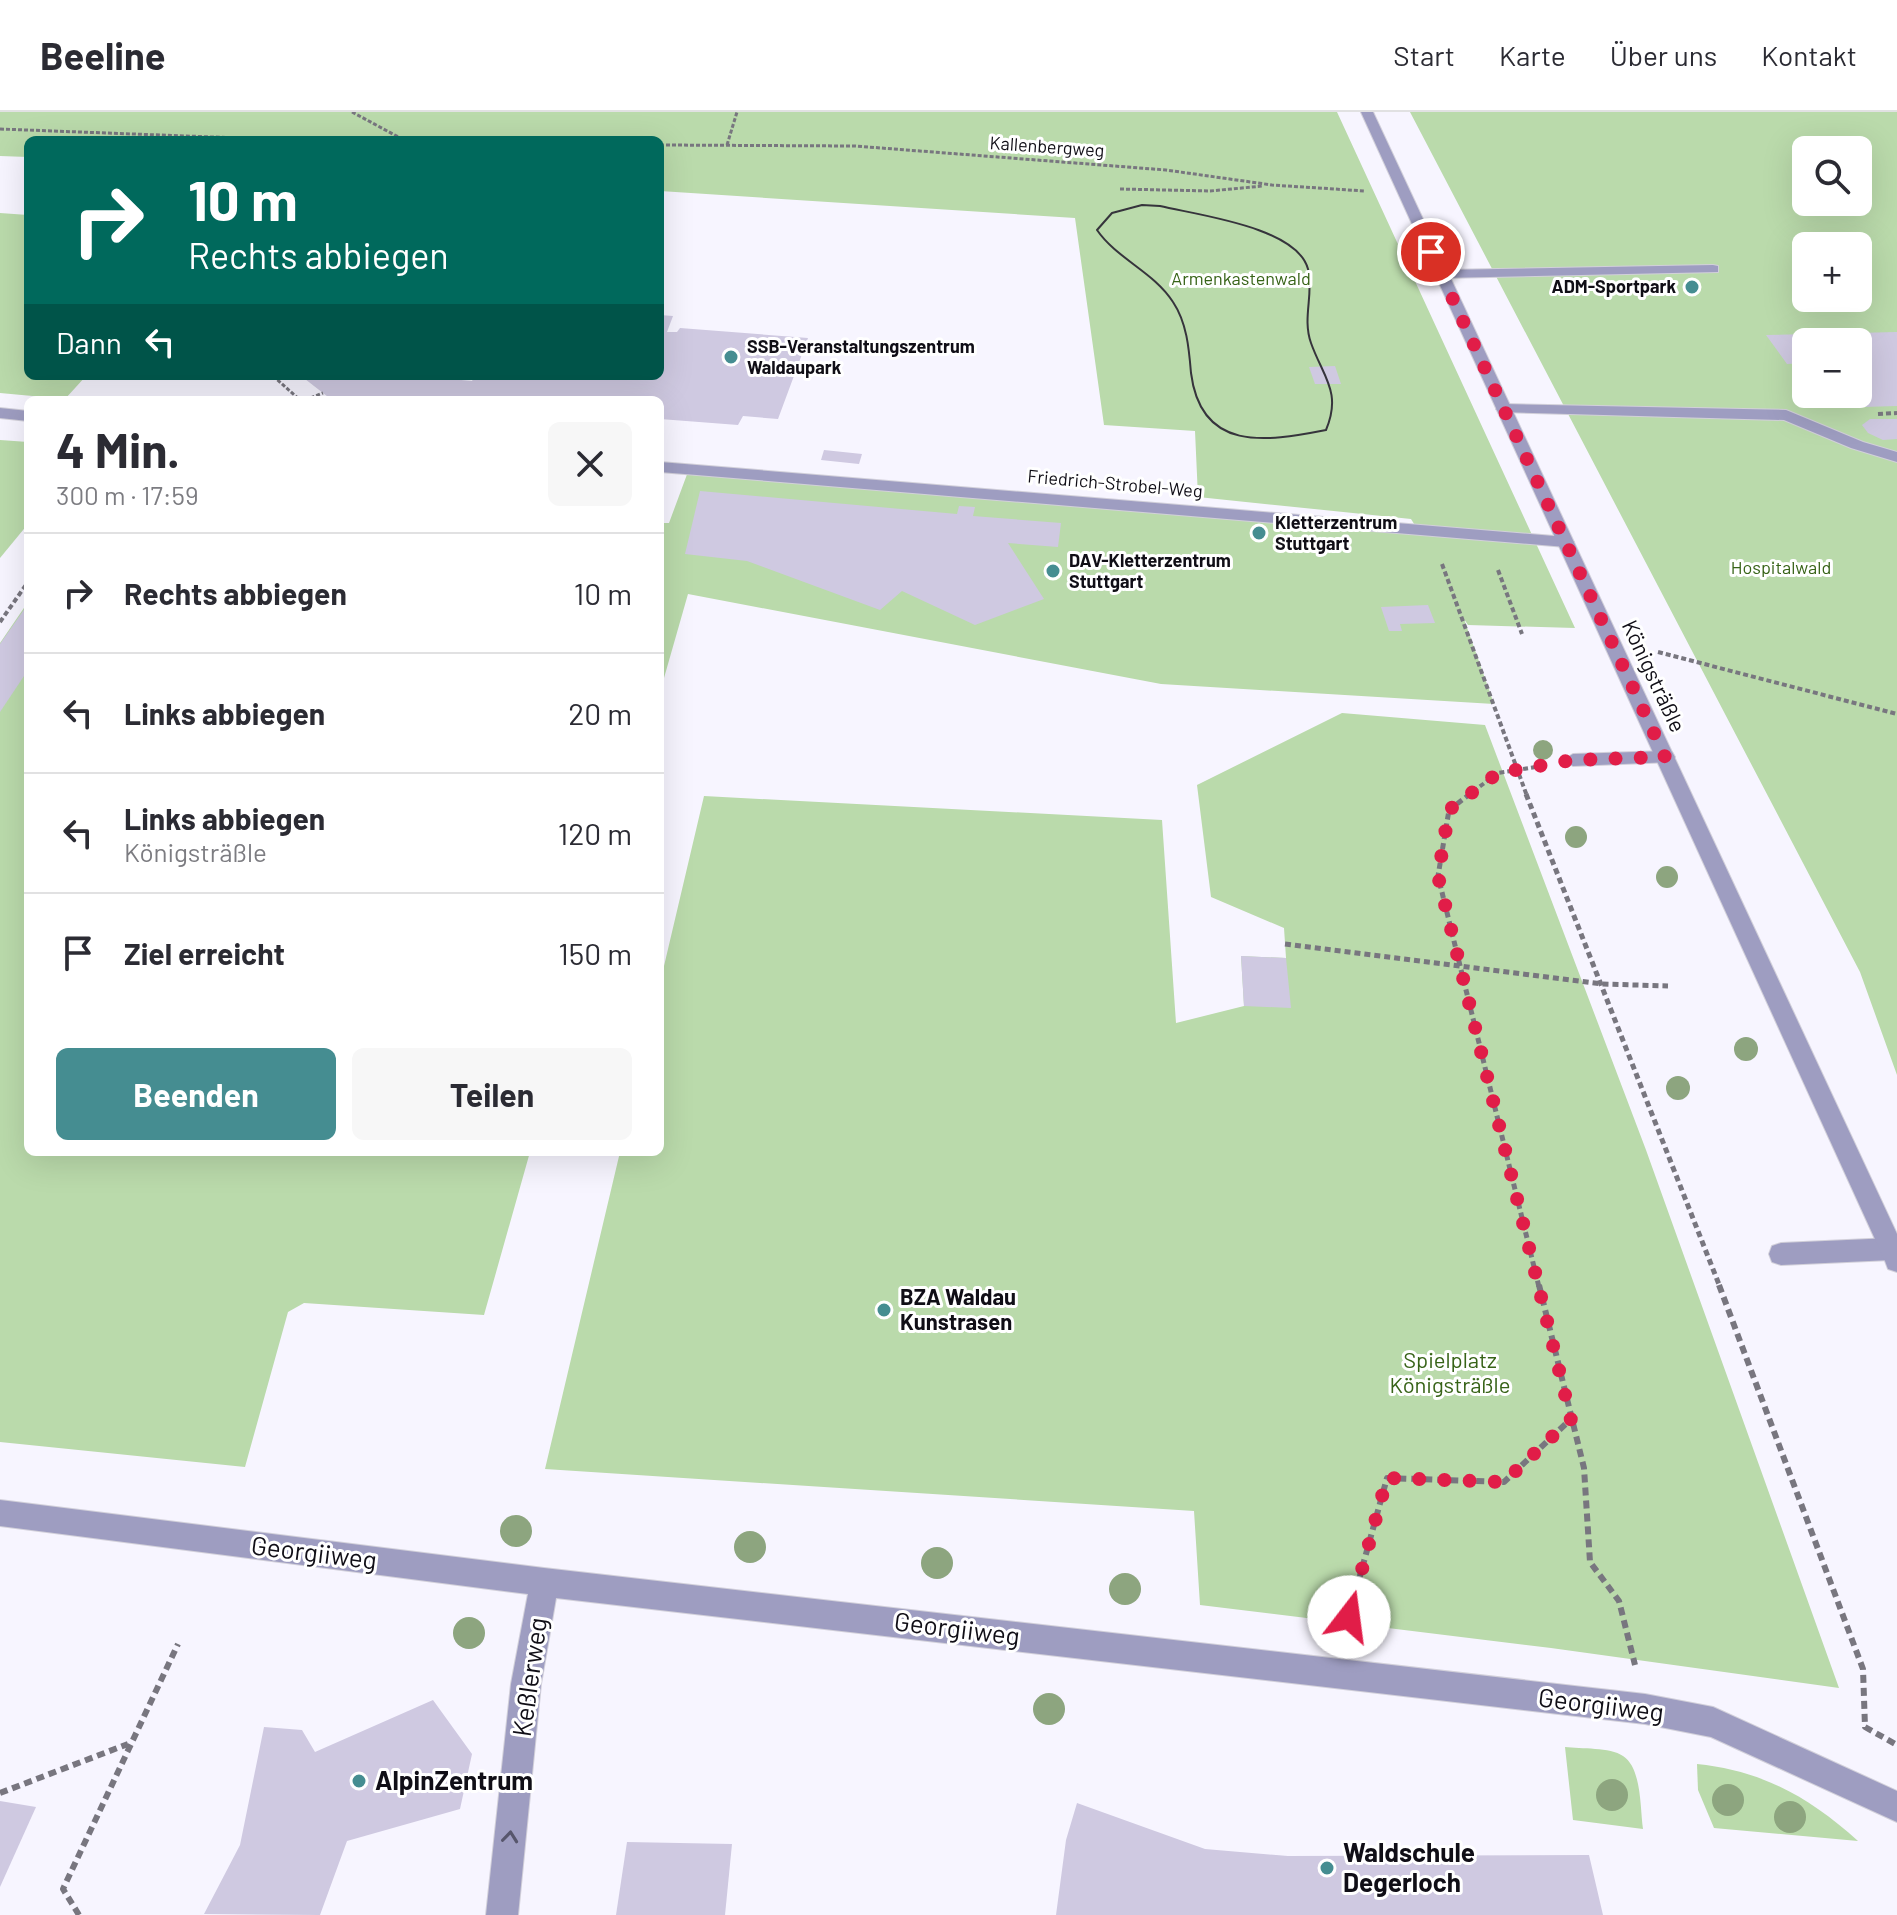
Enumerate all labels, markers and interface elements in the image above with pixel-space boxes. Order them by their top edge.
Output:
text: Beeline [40,32,165,78]
text: Start [1393,38,1455,72]
text: Karte [1499,38,1566,72]
text: Über uns [1610,38,1717,72]
text: Kontakt [1761,38,1857,72]
street label: Kallenbergweg [989,131,1105,161]
map controls [1792,136,1872,408]
button: search [1792,136,1872,216]
text: 10 m [188,165,298,232]
icon: right [56,168,160,272]
pin [1397,218,1465,286]
icon: arrive [1409,230,1453,274]
button: + [1792,232,1872,312]
text: Rechts abbiegen [188,233,449,276]
park label: Armenkastenwald [1171,267,1311,289]
place label: ADM-Sportpark [1552,275,1676,297]
marker: ADM-Sportpark [1683,278,1701,296]
icon: left [138,320,182,364]
text: Dann [56,324,122,360]
button: − [1792,328,1872,408]
place label: SSB-Veranstaltungszentrum Waldaupark [747,335,975,378]
marker: SSB-Veranstaltungszentrum Waldaupark [722,348,740,366]
text: 4 Min. [56,420,180,478]
button: close [548,422,632,506]
street label: Friedrich-Strobel-Weg [1027,464,1204,502]
text: 300 m · 17:59 [56,479,198,510]
place label: Kletterzentrum Stuttgart [1275,511,1397,554]
marker: Kletterzentrum Stuttgart [1250,524,1268,542]
place label: DAV-Kletterzentrum Stuttgart [1069,549,1231,592]
park label: Hospitalwald [1731,556,1831,578]
marker: DAV-Kletterzentrum Stuttgart [1044,562,1062,580]
icon: right [56,571,100,615]
text: Rechts abbiegen [124,575,347,611]
text: 10 m [574,575,632,611]
street label: Königsträßle [1618,615,1692,736]
icon: left [56,691,100,735]
text: Links abbiegen [124,695,325,731]
text: 20 m [568,695,632,731]
text: Links abbiegen [124,800,325,836]
icon: left [56,811,100,855]
text: 120 m [558,815,632,851]
text: Königsträßle [124,836,267,867]
icon: arrive [56,931,100,975]
text: Ziel erreicht [124,935,285,971]
text: 150 m [558,935,632,971]
button: Beenden [56,1048,336,1140]
button: Teilen [352,1048,632,1140]
place label: BZA Waldau Kunstrasen [900,1283,1016,1334]
marker: BZA Waldau Kunstrasen [875,1301,893,1319]
park label: Spielplatz Königsträßle [1390,1346,1510,1397]
street label: Georgiiweg [250,1528,379,1575]
position arrow [1307,1575,1391,1659]
street label: Georgiiweg [893,1604,1022,1651]
street label: Keßlerweg [505,1615,552,1738]
street label: Georgiiweg [1537,1680,1666,1727]
place label: AlpinZentrum [375,1764,533,1795]
marker: AlpinZentrum [350,1772,368,1790]
one-way arrow [501,1830,518,1843]
place label: Waldschule Degerloch [1343,1836,1475,1897]
marker: Waldschule Degerloch [1318,1859,1336,1877]

